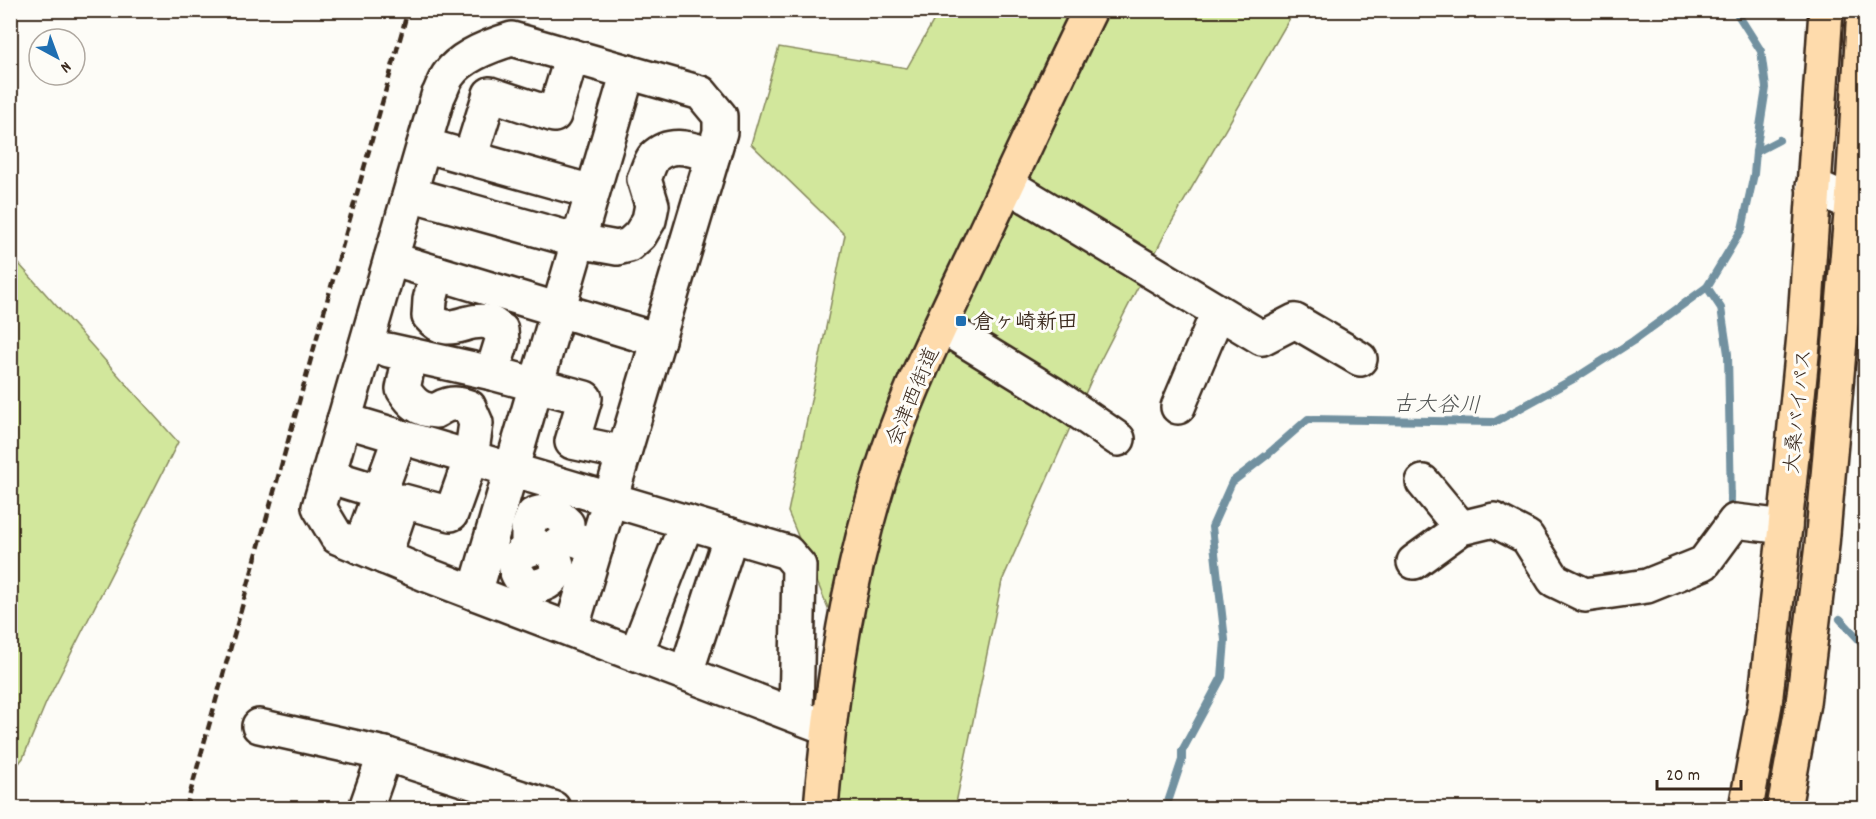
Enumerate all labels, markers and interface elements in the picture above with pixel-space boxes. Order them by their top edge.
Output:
north arrow [27,27,87,87]
text: N [55,55,76,78]
place label: 倉ヶ崎新田 [973,309,1078,339]
marker: 倉ヶ崎新田 [954,314,968,328]
street label: 会津西街道 [880,343,949,451]
street label: 大桑バイパス [1779,347,1821,475]
water label: 古大谷川 [1393,390,1481,423]
scale bar [1657,753,1741,791]
text: 20 m [1666,764,1700,789]

